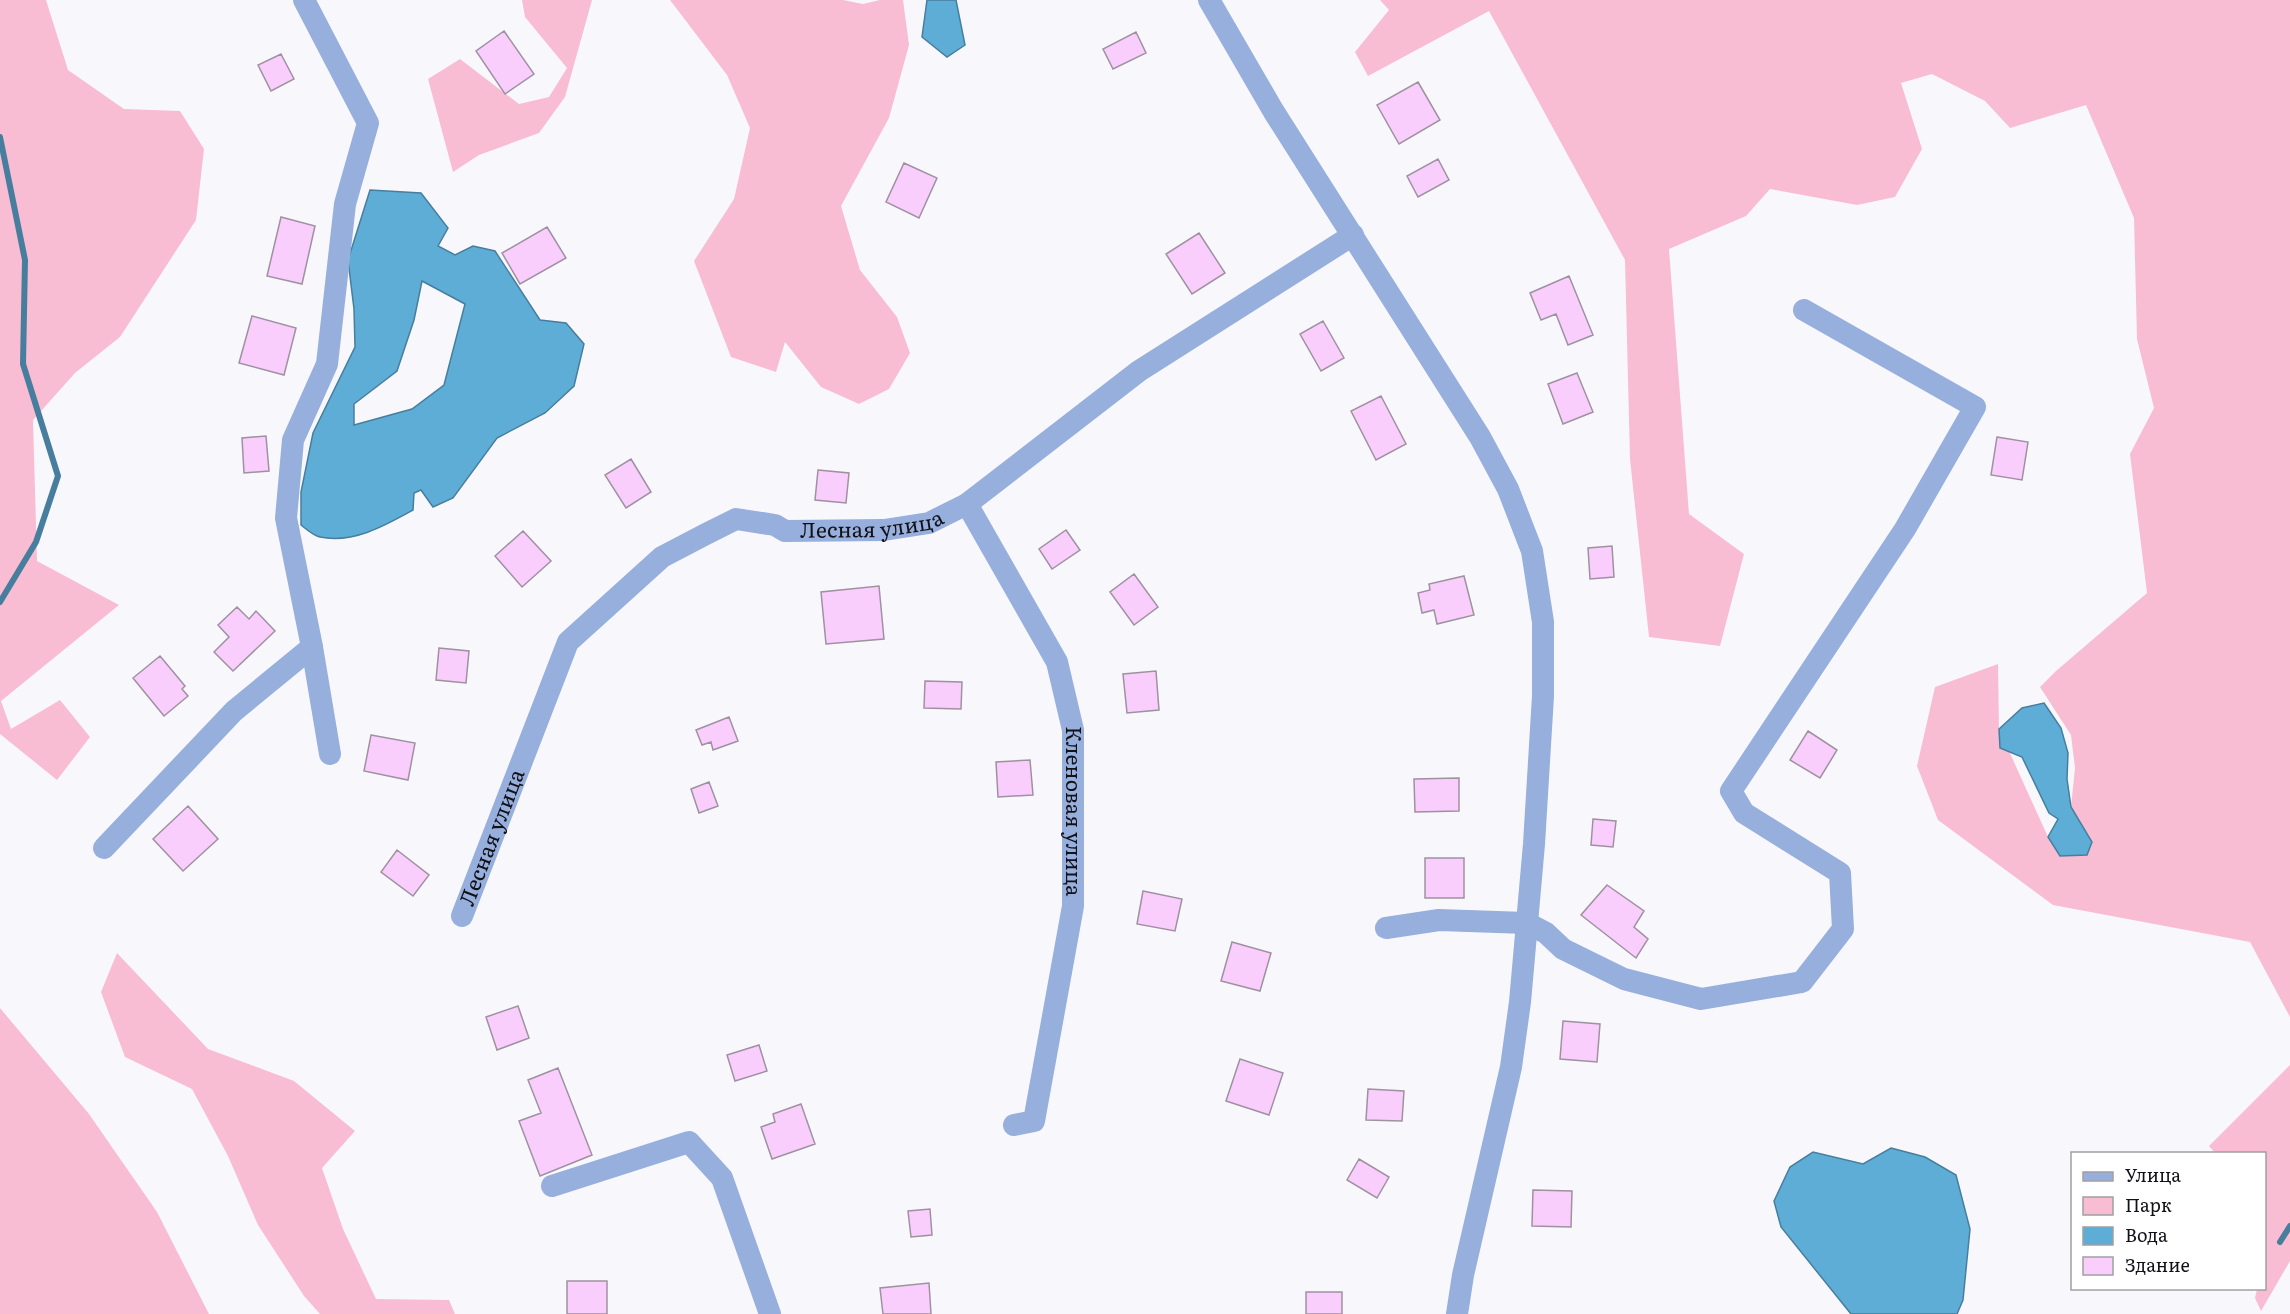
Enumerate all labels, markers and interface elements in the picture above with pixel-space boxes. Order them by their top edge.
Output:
street label: Лесная улица [800,500,949,544]
street label: Кленовая улица [1060,726,1091,897]
street label: Лесная улица [449,763,531,910]
legend [2071,1152,2266,1290]
text: Улица [2125,1161,2181,1188]
text: Парк [2125,1191,2172,1218]
text: Вода [2125,1221,2168,1248]
text: Здание [2125,1251,2190,1278]

